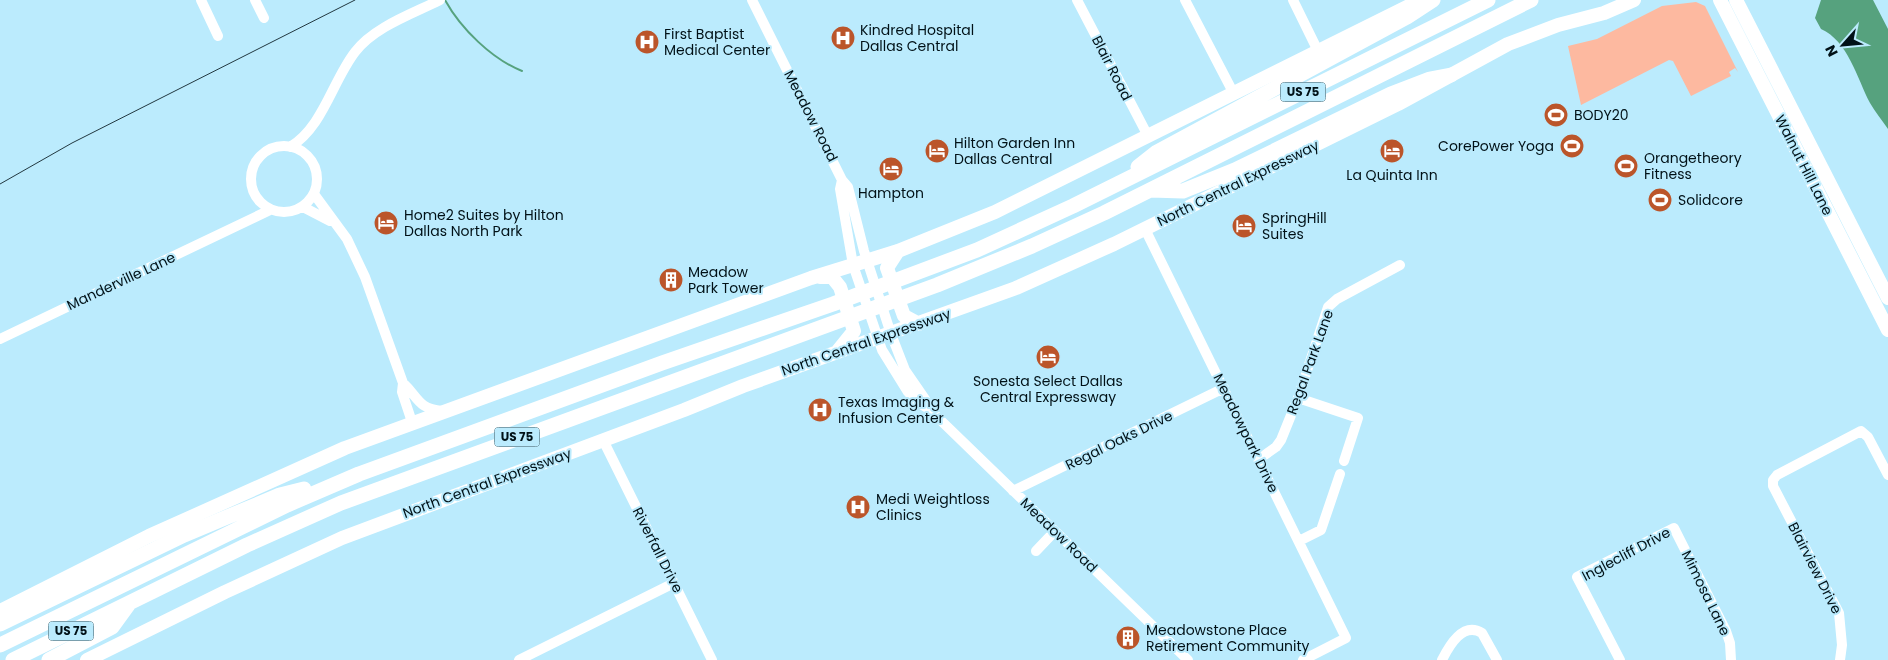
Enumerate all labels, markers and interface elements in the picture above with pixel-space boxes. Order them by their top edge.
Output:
place label: Kindred Hospital Dallas Central [860,20,974,56]
north arrow [1818,20,1868,70]
place label: First Baptist Medical Center [664,24,770,60]
hospital icon: Kindred Hospital Dallas Central [830,25,856,51]
hospital icon: First Baptist Medical Center [634,29,660,55]
street label: Blair Road [1087,32,1137,104]
text: N [1820,42,1843,60]
street label: Meadow Road [779,67,843,165]
road number: US 75 [1280,82,1326,101]
sports icon: BODY20 [1543,102,1569,128]
place label: BODY20 [1574,105,1629,125]
street label: Walnut Hill Lane [1770,111,1838,219]
place label: Hilton Garden Inn Dallas Central [954,133,1075,169]
sports icon: CorePower Yoga [1559,133,1585,159]
street label: North Central Expressway [1154,135,1322,231]
place label: CorePower Yoga [1438,136,1554,156]
hotel icon: Hilton Garden Inn Dallas Central [924,138,950,164]
hotel icon: La Quinta Inn [1379,138,1405,164]
place label: Orangetheory Fitness [1644,148,1742,184]
sports icon: Orangetheory Fitness [1613,153,1639,179]
hotel icon: Hampton [878,156,904,182]
place label: La Quinta Inn [1346,165,1438,185]
place label: Hampton [858,183,924,203]
sports icon: Solidcore [1647,187,1673,213]
place label: Solidcore [1678,190,1743,210]
place label: Home2 Suites by Hilton Dallas North Park [404,205,564,241]
place label: SpringHill Suites [1262,208,1327,244]
hotel icon: Home2 Suites by Hilton Dallas North Park [373,210,399,236]
hotel icon: SpringHill Suites [1231,213,1257,239]
street label: Manderville Lane [63,247,179,315]
place label: Meadow Park Tower [688,262,764,298]
building icon: Meadow Park Tower [658,267,684,293]
street label: North Central Expressway [779,304,953,380]
street label: Regal Park Lane [1282,307,1338,417]
hotel icon: Sonesta Select Dallas Central Expressway [1035,344,1061,370]
street label: Meadowpark Drive [1208,370,1284,496]
place label: Sonesta Select Dallas Central Expressway [973,371,1123,407]
place label: Texas Imaging & Infusion Center [838,392,955,428]
hospital icon: Texas Imaging & Infusion Center [807,397,833,423]
street label: Regal Oaks Drive [1062,405,1176,475]
road number: US 75 [494,428,540,447]
street label: North Central Expressway [400,443,574,523]
place label: Medi Weightloss Clinics [876,489,990,525]
street label: Meadow Road [1016,493,1102,577]
hospital icon: Medi Weightloss Clinics [845,494,871,520]
street label: Riverfall Drive [628,504,688,596]
street label: Blairview Drive [1783,519,1847,618]
street label: Inglecliff Drive [1578,522,1674,586]
street label: Mimosa Lane [1677,547,1735,639]
place label: Meadowstone Place Retirement Community [1146,620,1310,656]
road number: US 75 [48,622,94,640]
building icon: Meadowstone Place Retirement Community [1115,625,1141,651]

